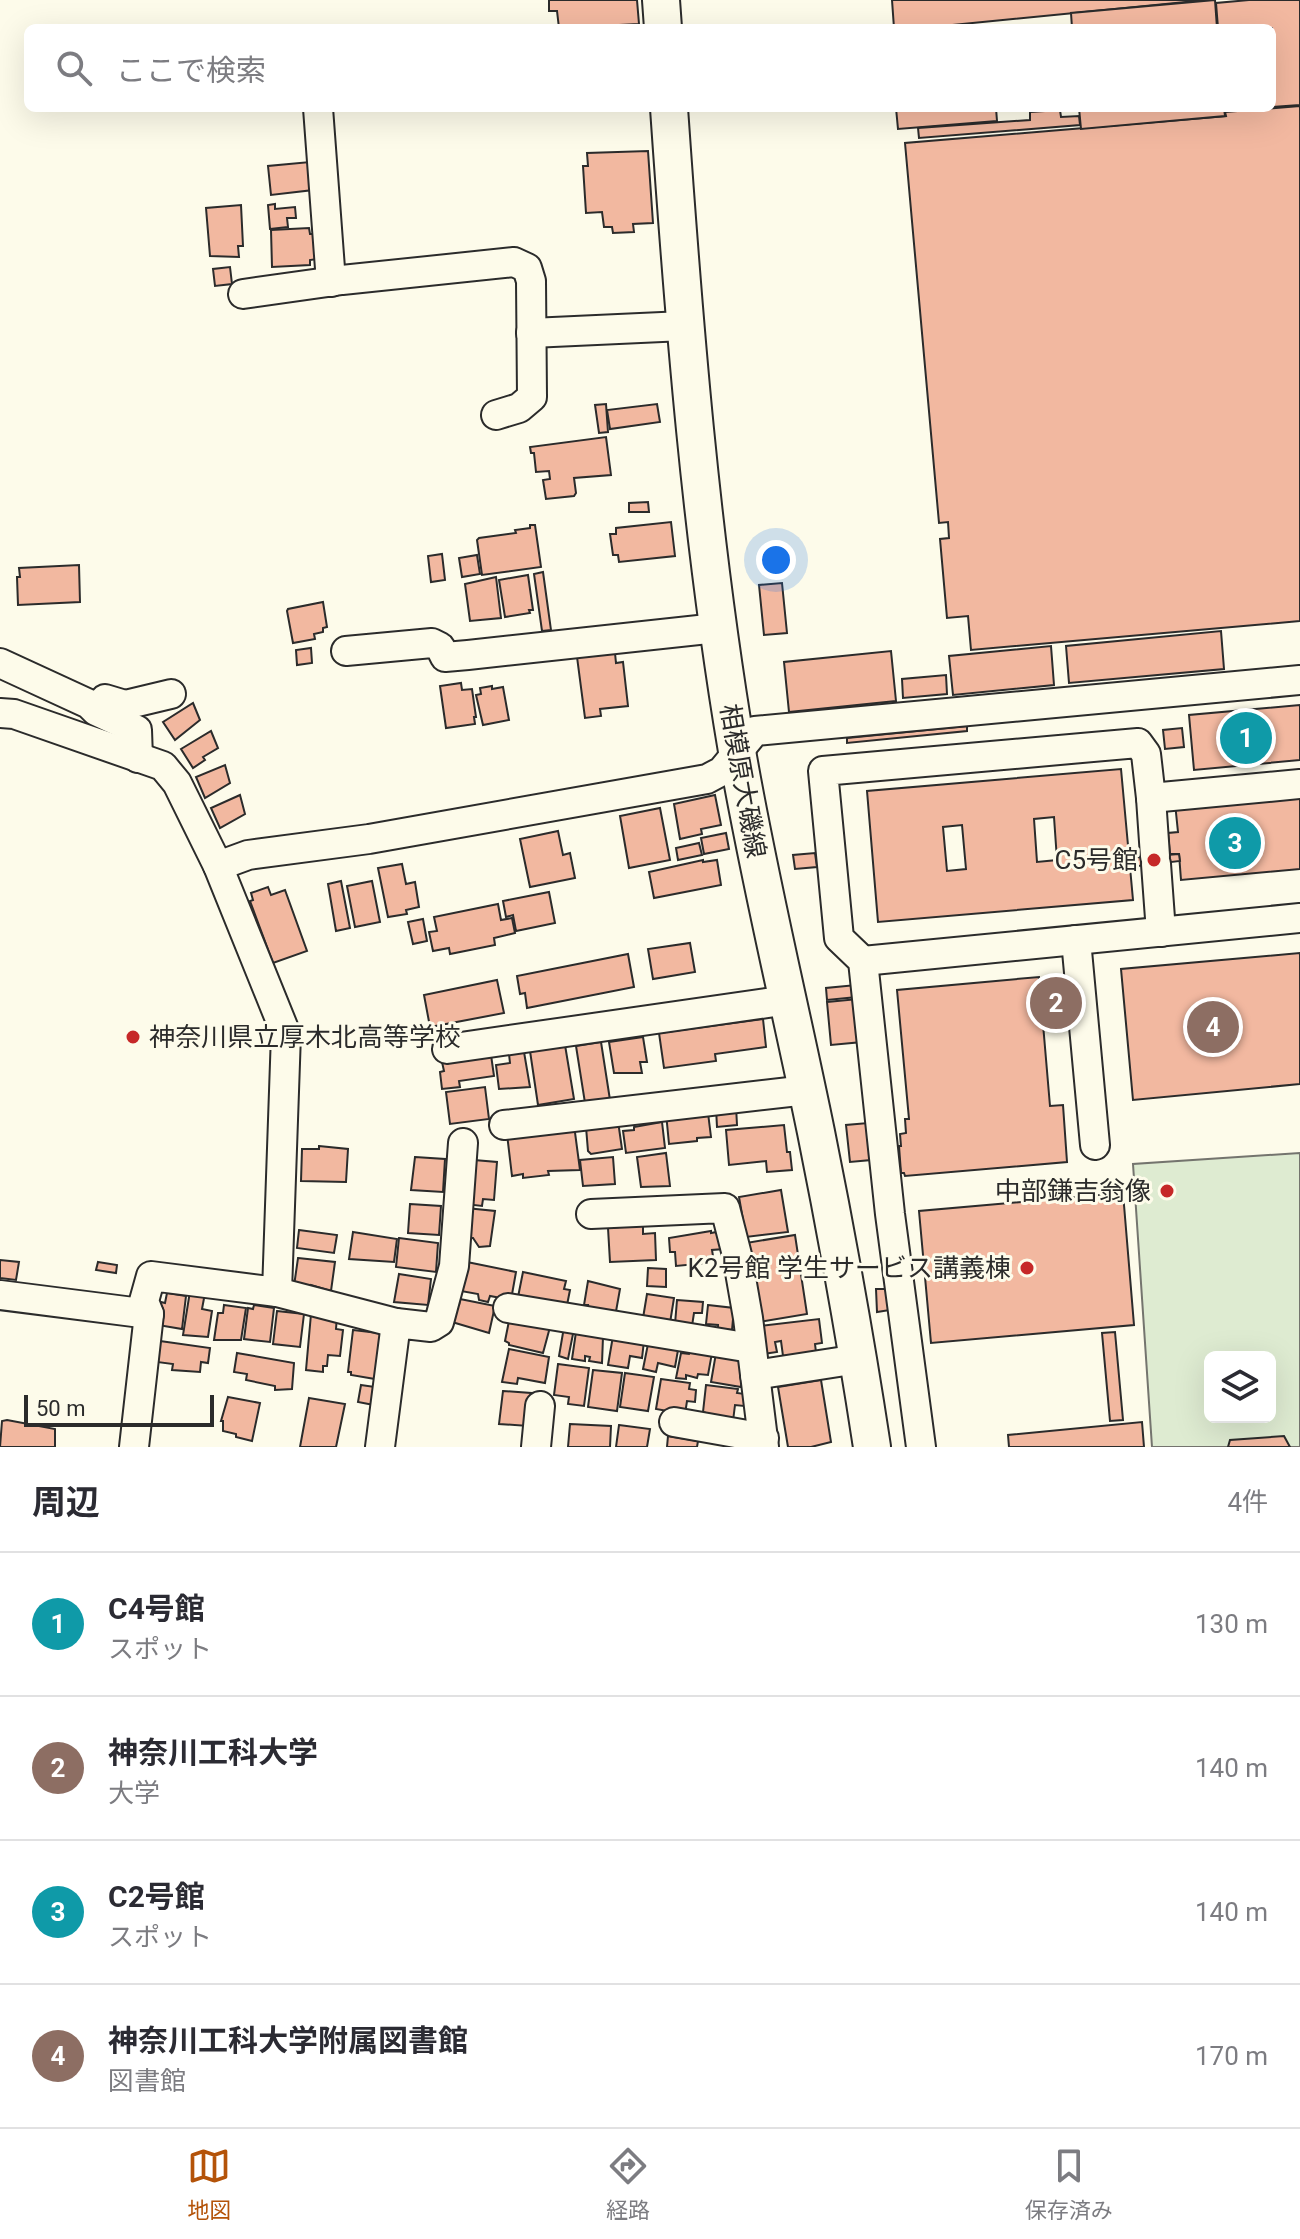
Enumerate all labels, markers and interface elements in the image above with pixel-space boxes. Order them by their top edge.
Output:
search box [24,24,1276,112]
icon: search [52,46,96,90]
text: ここで検索 [116,53,266,88]
your location [756,540,796,580]
street label: 相模原大磯線 [715,702,771,860]
pin: 1 [1220,708,1272,768]
pin: 3 [1209,813,1261,873]
place label: C5号館 [1054,845,1138,875]
marker: C5号館 [1145,851,1163,869]
pin: 2 [1030,973,1082,1033]
pin: 4 [1187,997,1239,1057]
place label: 神奈川県立厚木北高等学校 [149,1022,461,1052]
marker: 神奈川県立厚木北高等学校 [124,1028,142,1046]
place label: 中部鎌吉翁像 [995,1176,1151,1206]
marker: 中部鎌吉翁像 [1158,1182,1176,1200]
place label: K2号館 学生サービス講義棟 [688,1253,1011,1283]
marker: K2号館 学生サービス講義棟 [1018,1259,1036,1277]
map controls [1204,1351,1276,1423]
button: layers [1204,1351,1276,1423]
scale bar [24,1391,214,1427]
text: 50 m [36,1396,85,1421]
text: 周辺 [32,1482,100,1522]
text: 4件 [1227,1487,1268,1517]
text: C4号館 [108,1591,205,1626]
text: 1 [51,1609,65,1639]
text: 130 m [1195,1609,1268,1639]
text: スポット [108,1634,212,1664]
text: 神奈川工科大学 [108,1735,318,1770]
text: 2 [51,1753,65,1783]
text: 140 m [1195,1753,1268,1783]
text: 大学 [108,1778,160,1808]
text: C2号館 [108,1879,205,1914]
text: 3 [51,1897,65,1927]
text: 140 m [1195,1897,1268,1927]
text: スポット [108,1922,212,1952]
text: 神奈川工科大学附属図書館 [108,2023,468,2058]
text: 4 [51,2041,65,2071]
text: 170 m [1195,2041,1268,2071]
text: 図書館 [108,2066,186,2096]
tab: 地図 [187,2144,231,2224]
tab: 経路 [606,2144,650,2224]
tab: 保存済み [1025,2144,1113,2224]

